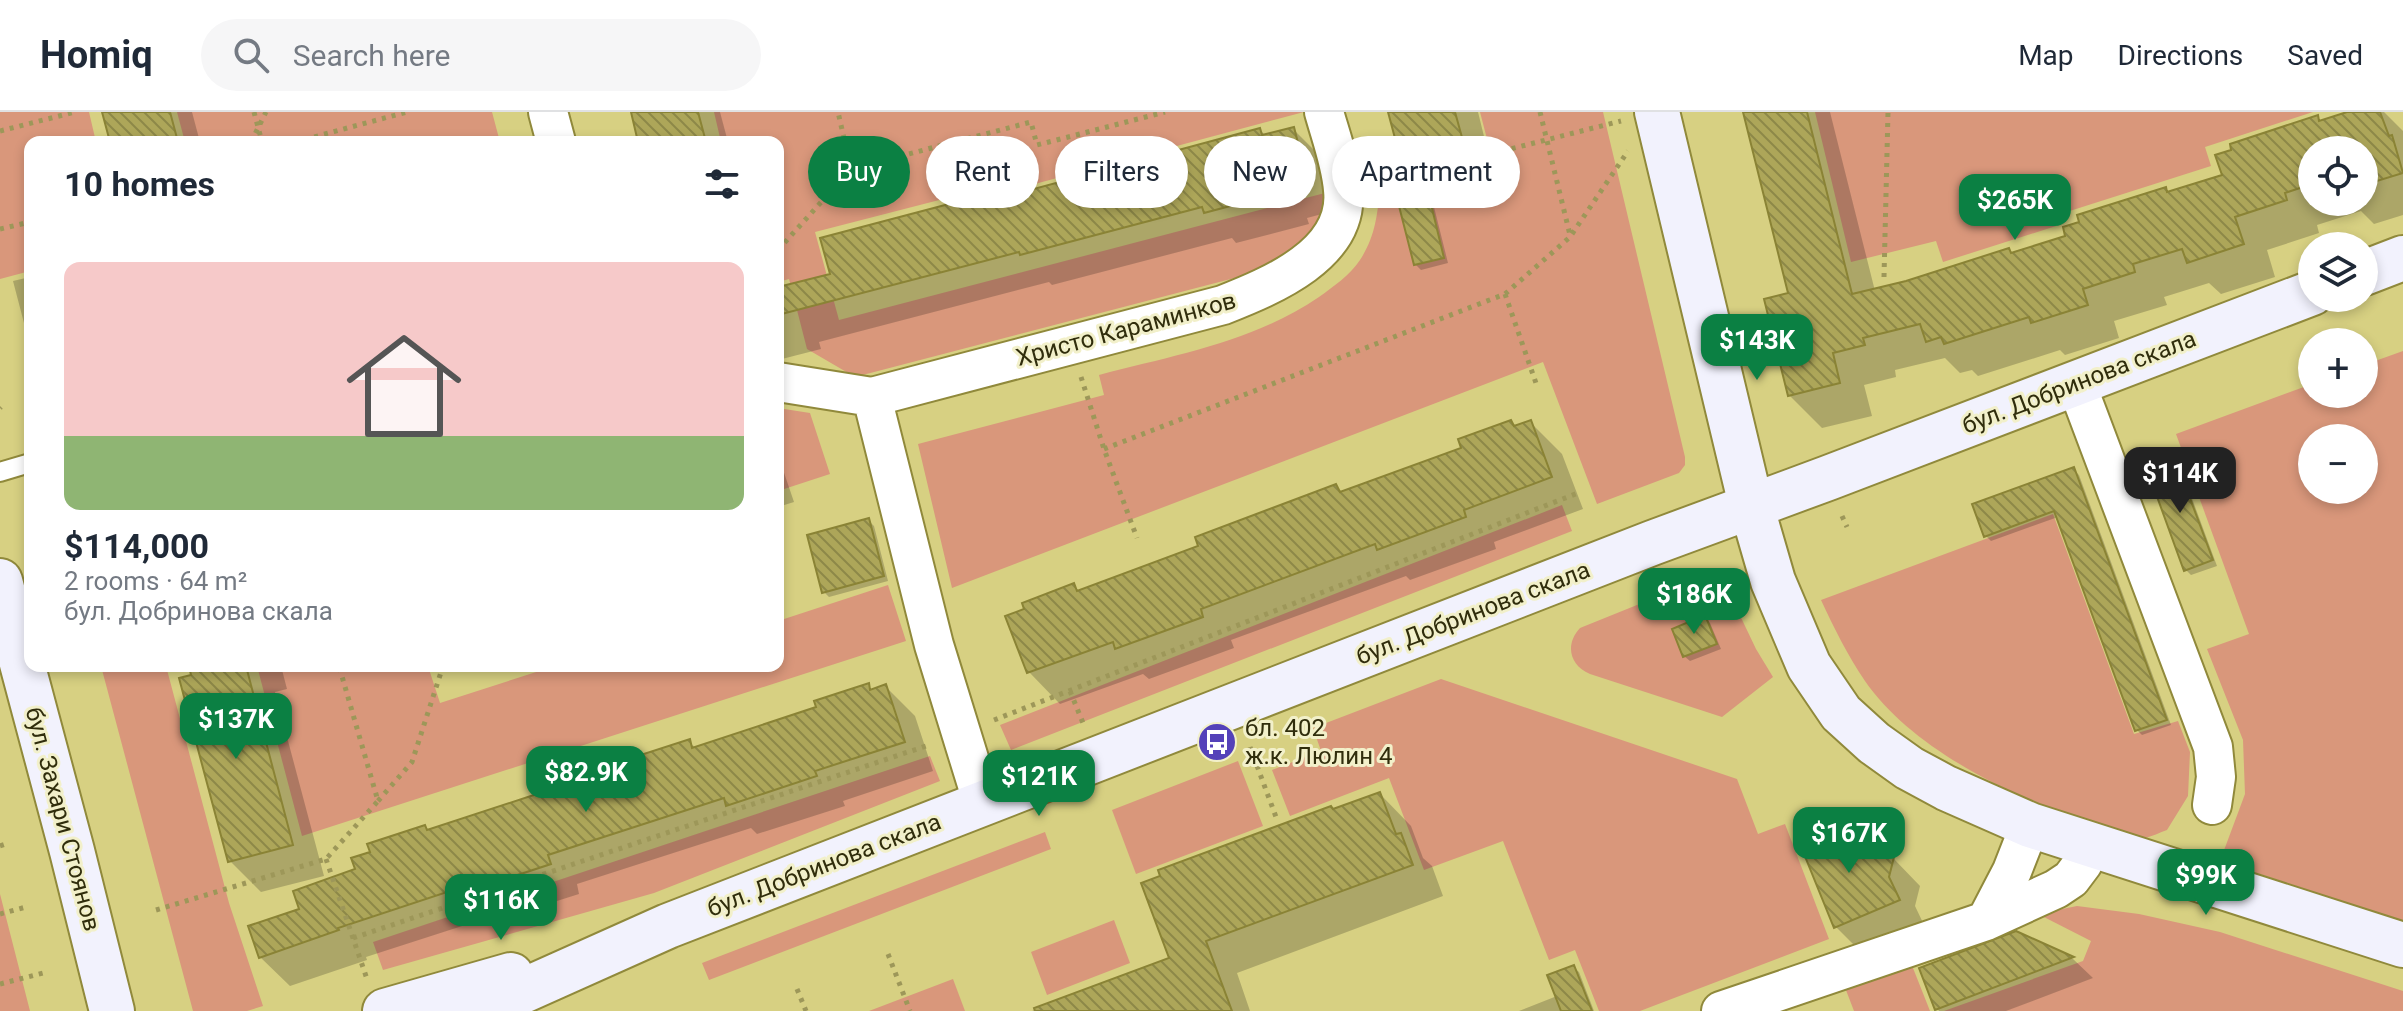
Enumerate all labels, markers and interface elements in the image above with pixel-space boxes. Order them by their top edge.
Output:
search box [201,19,761,91]
text: Homiq [40,33,153,77]
icon: search [229,33,273,77]
text: Search here [293,38,451,73]
text: Map [2018,39,2074,72]
text: Directions [2118,39,2243,72]
text: Saved [2287,39,2363,72]
chip: Buy [808,136,910,208]
chip: Rent [926,136,1039,208]
chip: Filters [1055,136,1188,208]
chip: New [1204,136,1316,208]
chip: Apartment [1332,136,1520,208]
map controls [2298,136,2378,504]
button: locate [2298,136,2378,216]
icon: filters [700,162,744,206]
text: 10 homes [64,164,215,204]
pin: $265K [1959,174,2071,242]
text: $265K [1977,185,2053,215]
button: layers [2298,232,2378,312]
street label: Христо Караминков [1013,286,1239,372]
icon: home [332,314,476,458]
pin: $143K [1701,314,1813,382]
street label: бул. Добринова скала [1958,324,2200,440]
text: $143K [1719,325,1795,355]
button: + [2298,328,2378,408]
button: − [2298,424,2378,504]
pin: $114K [2124,447,2236,515]
text: $114K [2142,458,2218,488]
text: $114,000 [64,526,209,566]
street label: бул. Добринова скала [1352,555,1594,671]
text: 2 rooms · 64 m² [64,566,247,596]
pin: $186K [1638,568,1750,636]
text: $186K [1656,579,1732,609]
text: бул. Добринова скала [64,596,333,626]
pin: $137K [180,693,292,761]
street label: бул. Захари Стоянов [20,704,106,934]
text: $137K [198,704,274,734]
place label: бл. 402 ж.к. Люлин 4 [1245,714,1392,770]
bus stop icon: бл. 402 ж.к. Люлин 4 [1196,721,1238,763]
pin: $82.9K [521,746,651,814]
pin: $121K [983,750,1095,818]
text: $82.9K [544,757,628,787]
text: $121K [1001,761,1077,791]
street label: бул. Добринова скала [703,807,945,923]
pin: $167K [1793,807,1905,875]
text: $167K [1811,818,1887,848]
pin: $99K [2159,849,2253,917]
text: $99K [2175,860,2237,890]
pin: $116K [445,874,557,942]
text: $116K [463,885,539,915]

